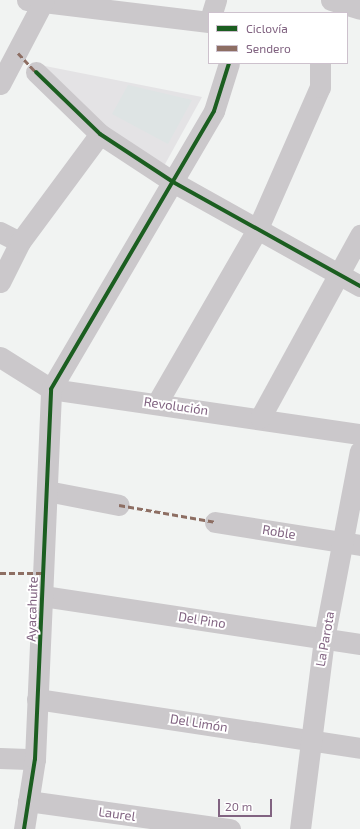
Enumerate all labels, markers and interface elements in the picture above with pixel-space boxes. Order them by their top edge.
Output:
legend [208,12,348,64]
text: Ciclovía [246,21,288,35]
text: Sendero [246,41,291,55]
street label: Revolución [143,394,209,418]
street label: Roble [261,522,297,542]
street label: Ayacahuite [23,576,41,642]
street label: Del Pino [177,609,227,631]
street label: La Parota [312,610,338,668]
street label: Del Limón [169,711,229,735]
scale bar [220,791,274,817]
text: 20 m [225,799,252,813]
street label: Laurel [98,804,136,824]

